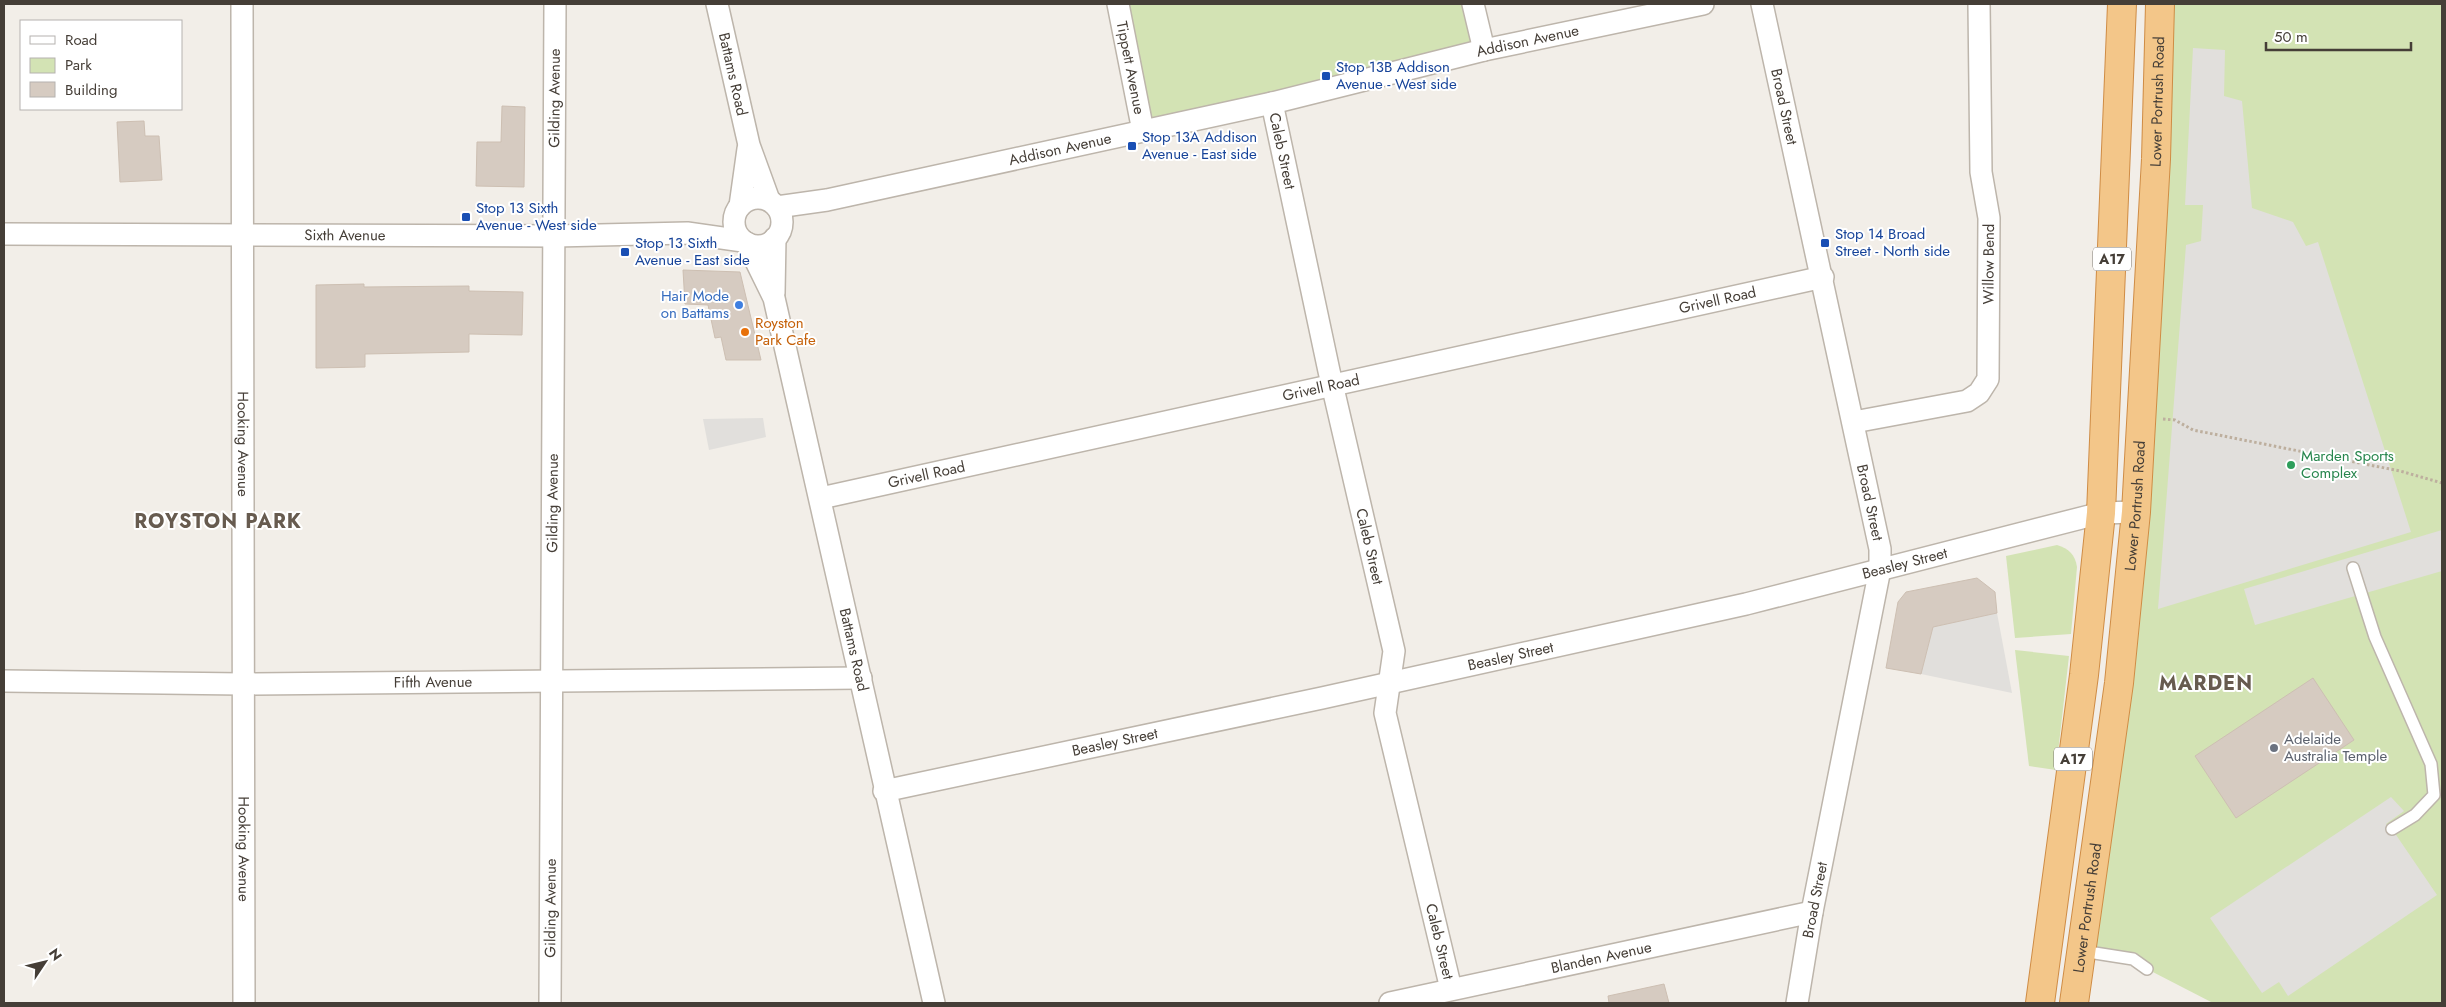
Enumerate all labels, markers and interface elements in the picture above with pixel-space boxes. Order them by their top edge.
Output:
street label: Tippett Avenue [1111,19,1151,116]
street label: Addison Avenue [1474,19,1581,63]
legend [20,20,182,110]
scale bar [2266,20,2411,52]
text: 50 m [2274,26,2308,48]
text: Road [65,29,97,51]
street label: Battams Road [713,30,753,118]
street label: Lower Portrush Road [2145,36,2170,168]
street label: Gilding Avenue [543,48,566,148]
text: Park [65,54,92,76]
place label: Stop 13B Addison Avenue - West side [1336,56,1457,95]
street label: Broad Street [1765,66,1803,147]
marker: Stop 13B Addison Avenue - West side [1320,70,1332,82]
text: Building [65,79,117,101]
street label: Caleb Street [1263,111,1301,192]
place label: Stop 13A Addison Avenue - East side [1142,126,1257,165]
street label: Addison Avenue [1007,127,1114,171]
marker: Stop 13A Addison Avenue - East side [1126,140,1138,152]
place label: Stop 13 Sixth Avenue - West side [476,197,597,236]
marker: Stop 13 Sixth Avenue - West side [460,211,472,223]
place label: Stop 14 Broad Street - North side [1835,223,1950,262]
street label: Willow Bend [1977,223,2000,305]
street label: Sixth Avenue [304,224,386,246]
place label: Stop 13 Sixth Avenue - East side [635,232,750,271]
marker: Stop 14 Broad Street - North side [1819,237,1831,249]
marker: Stop 13 Sixth Avenue - East side [619,246,631,258]
road number: A17 [2093,248,2131,270]
street label: Grivell Road [1677,281,1758,319]
place label: Hair Mode on Battams [661,285,729,324]
marker: Hair Mode on Battams [733,299,745,311]
place label: Royston Park Cafe [755,312,816,351]
marker: Royston Park Cafe [739,326,751,338]
street label: Grivell Road [1280,369,1362,407]
street label: Hooking Avenue [232,391,254,497]
street label: Lower Portrush Road [2119,440,2151,572]
place label: Marden Sports Complex [2301,445,2394,484]
street label: Gilding Avenue [541,453,564,553]
street label: Grivell Road [886,456,967,494]
marker: Marden Sports Complex [2285,459,2297,471]
street label: Broad Street [1851,462,1889,543]
street label: Caleb Street [1350,506,1389,587]
district label: ROYSTON PARK [134,507,302,536]
street label: Beasley Street [1860,542,1950,585]
street label: Battams Road [834,606,874,694]
street label: Beasley Street [1466,636,1556,676]
district label: MARDEN [2159,669,2253,698]
street label: Fifth Avenue [394,671,473,694]
street label: Beasley Street [1070,722,1160,762]
place label: Adelaide Australia Temple [2284,728,2387,767]
marker: Adelaide Australia Temple [2268,742,2280,754]
road number: A17 [2054,748,2092,771]
street label: Hooking Avenue [233,796,255,902]
street label: Lower Portrush Road [2067,842,2107,974]
street label: Gilding Avenue [539,858,562,958]
street label: Broad Street [1797,859,1833,940]
street label: Caleb Street [1420,901,1459,982]
street label: Blanden Avenue [1549,936,1654,979]
north arrow [20,937,70,987]
text: N [44,944,67,965]

